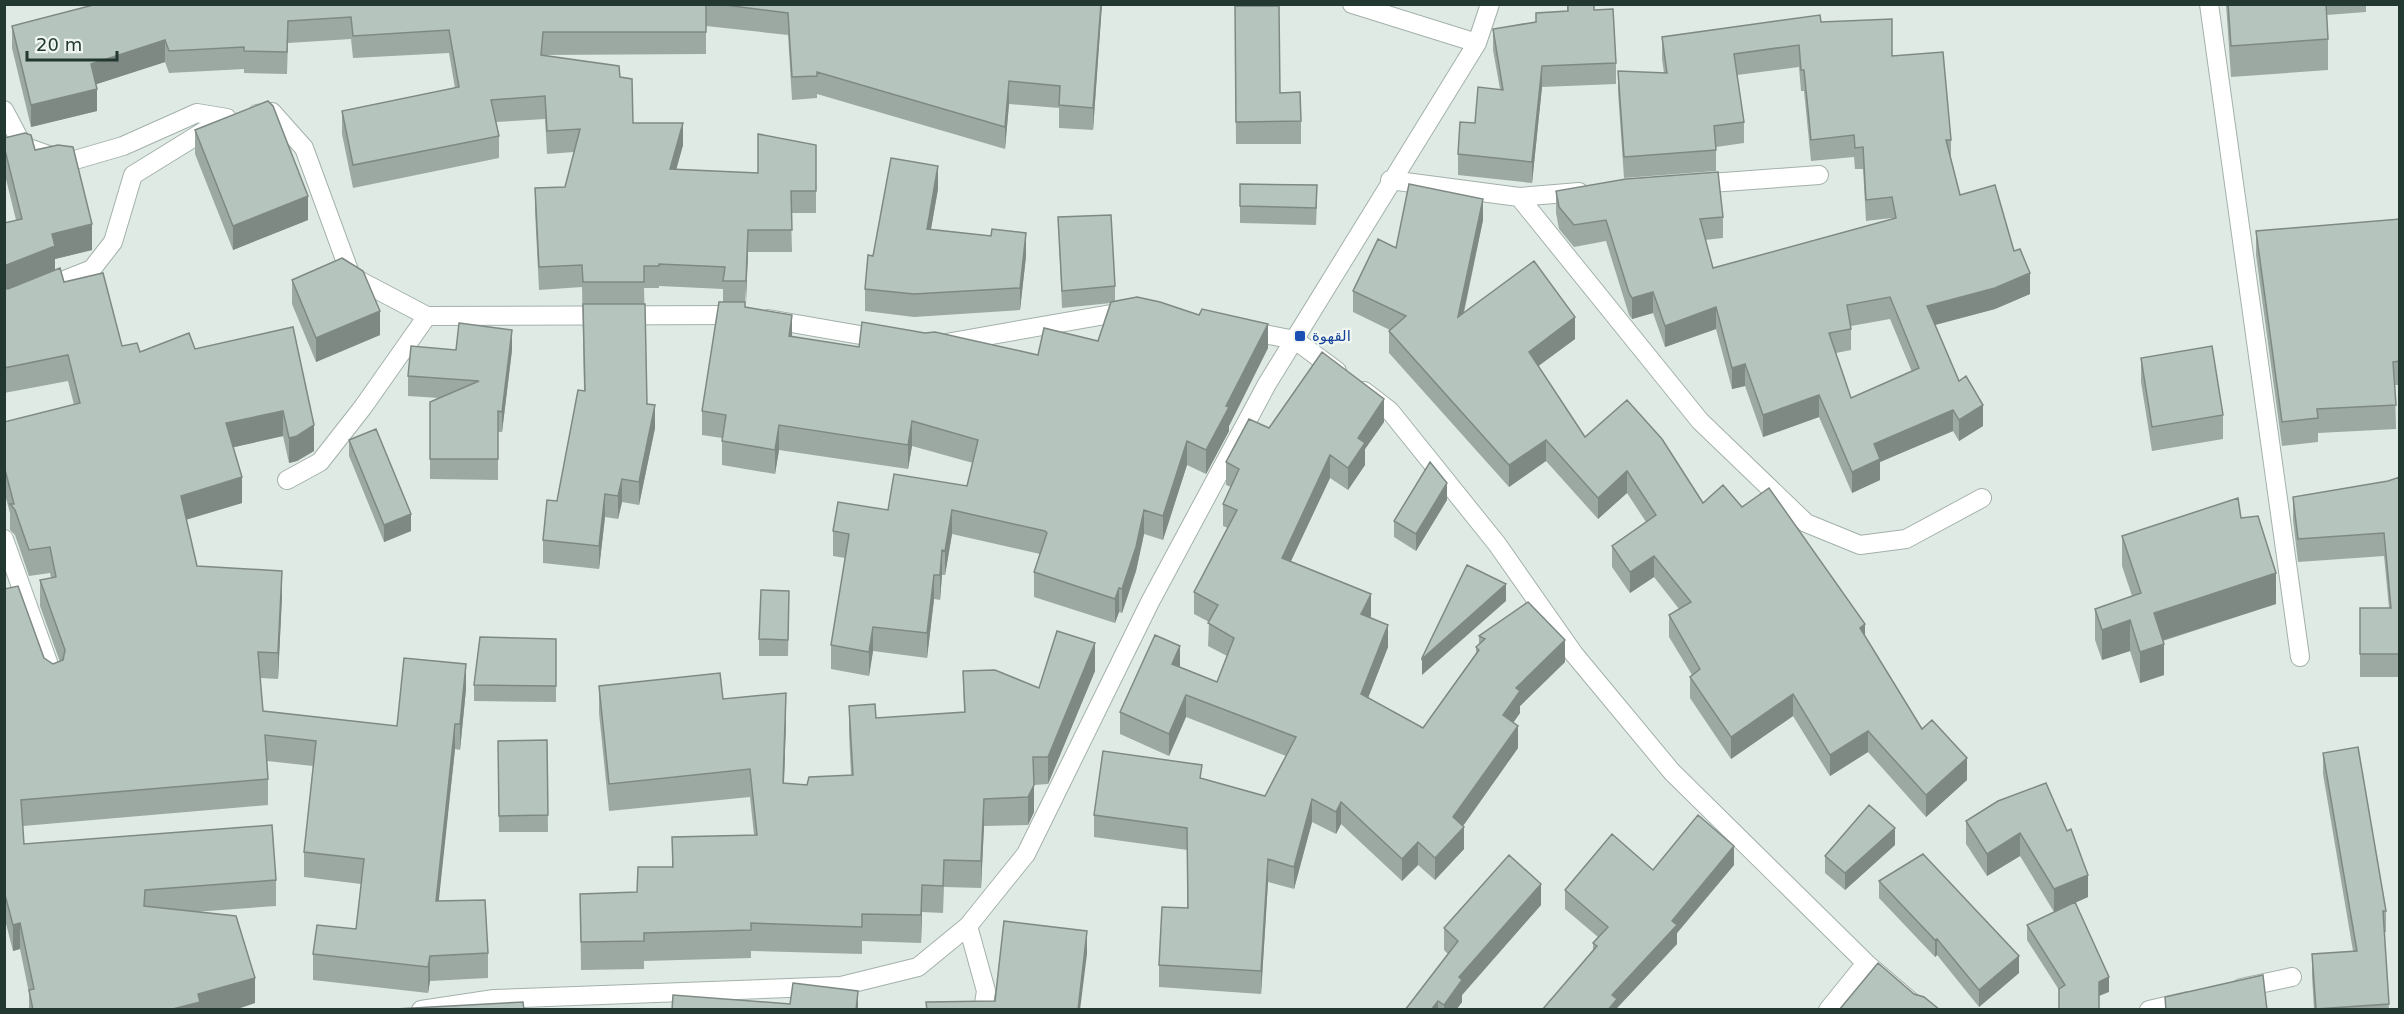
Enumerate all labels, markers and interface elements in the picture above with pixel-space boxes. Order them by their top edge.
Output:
scale bar [27,24,117,62]
text: 20 m [36,34,82,55]
place label: القهوة [1312,327,1351,345]
marker: القهوة [1293,329,1307,343]

